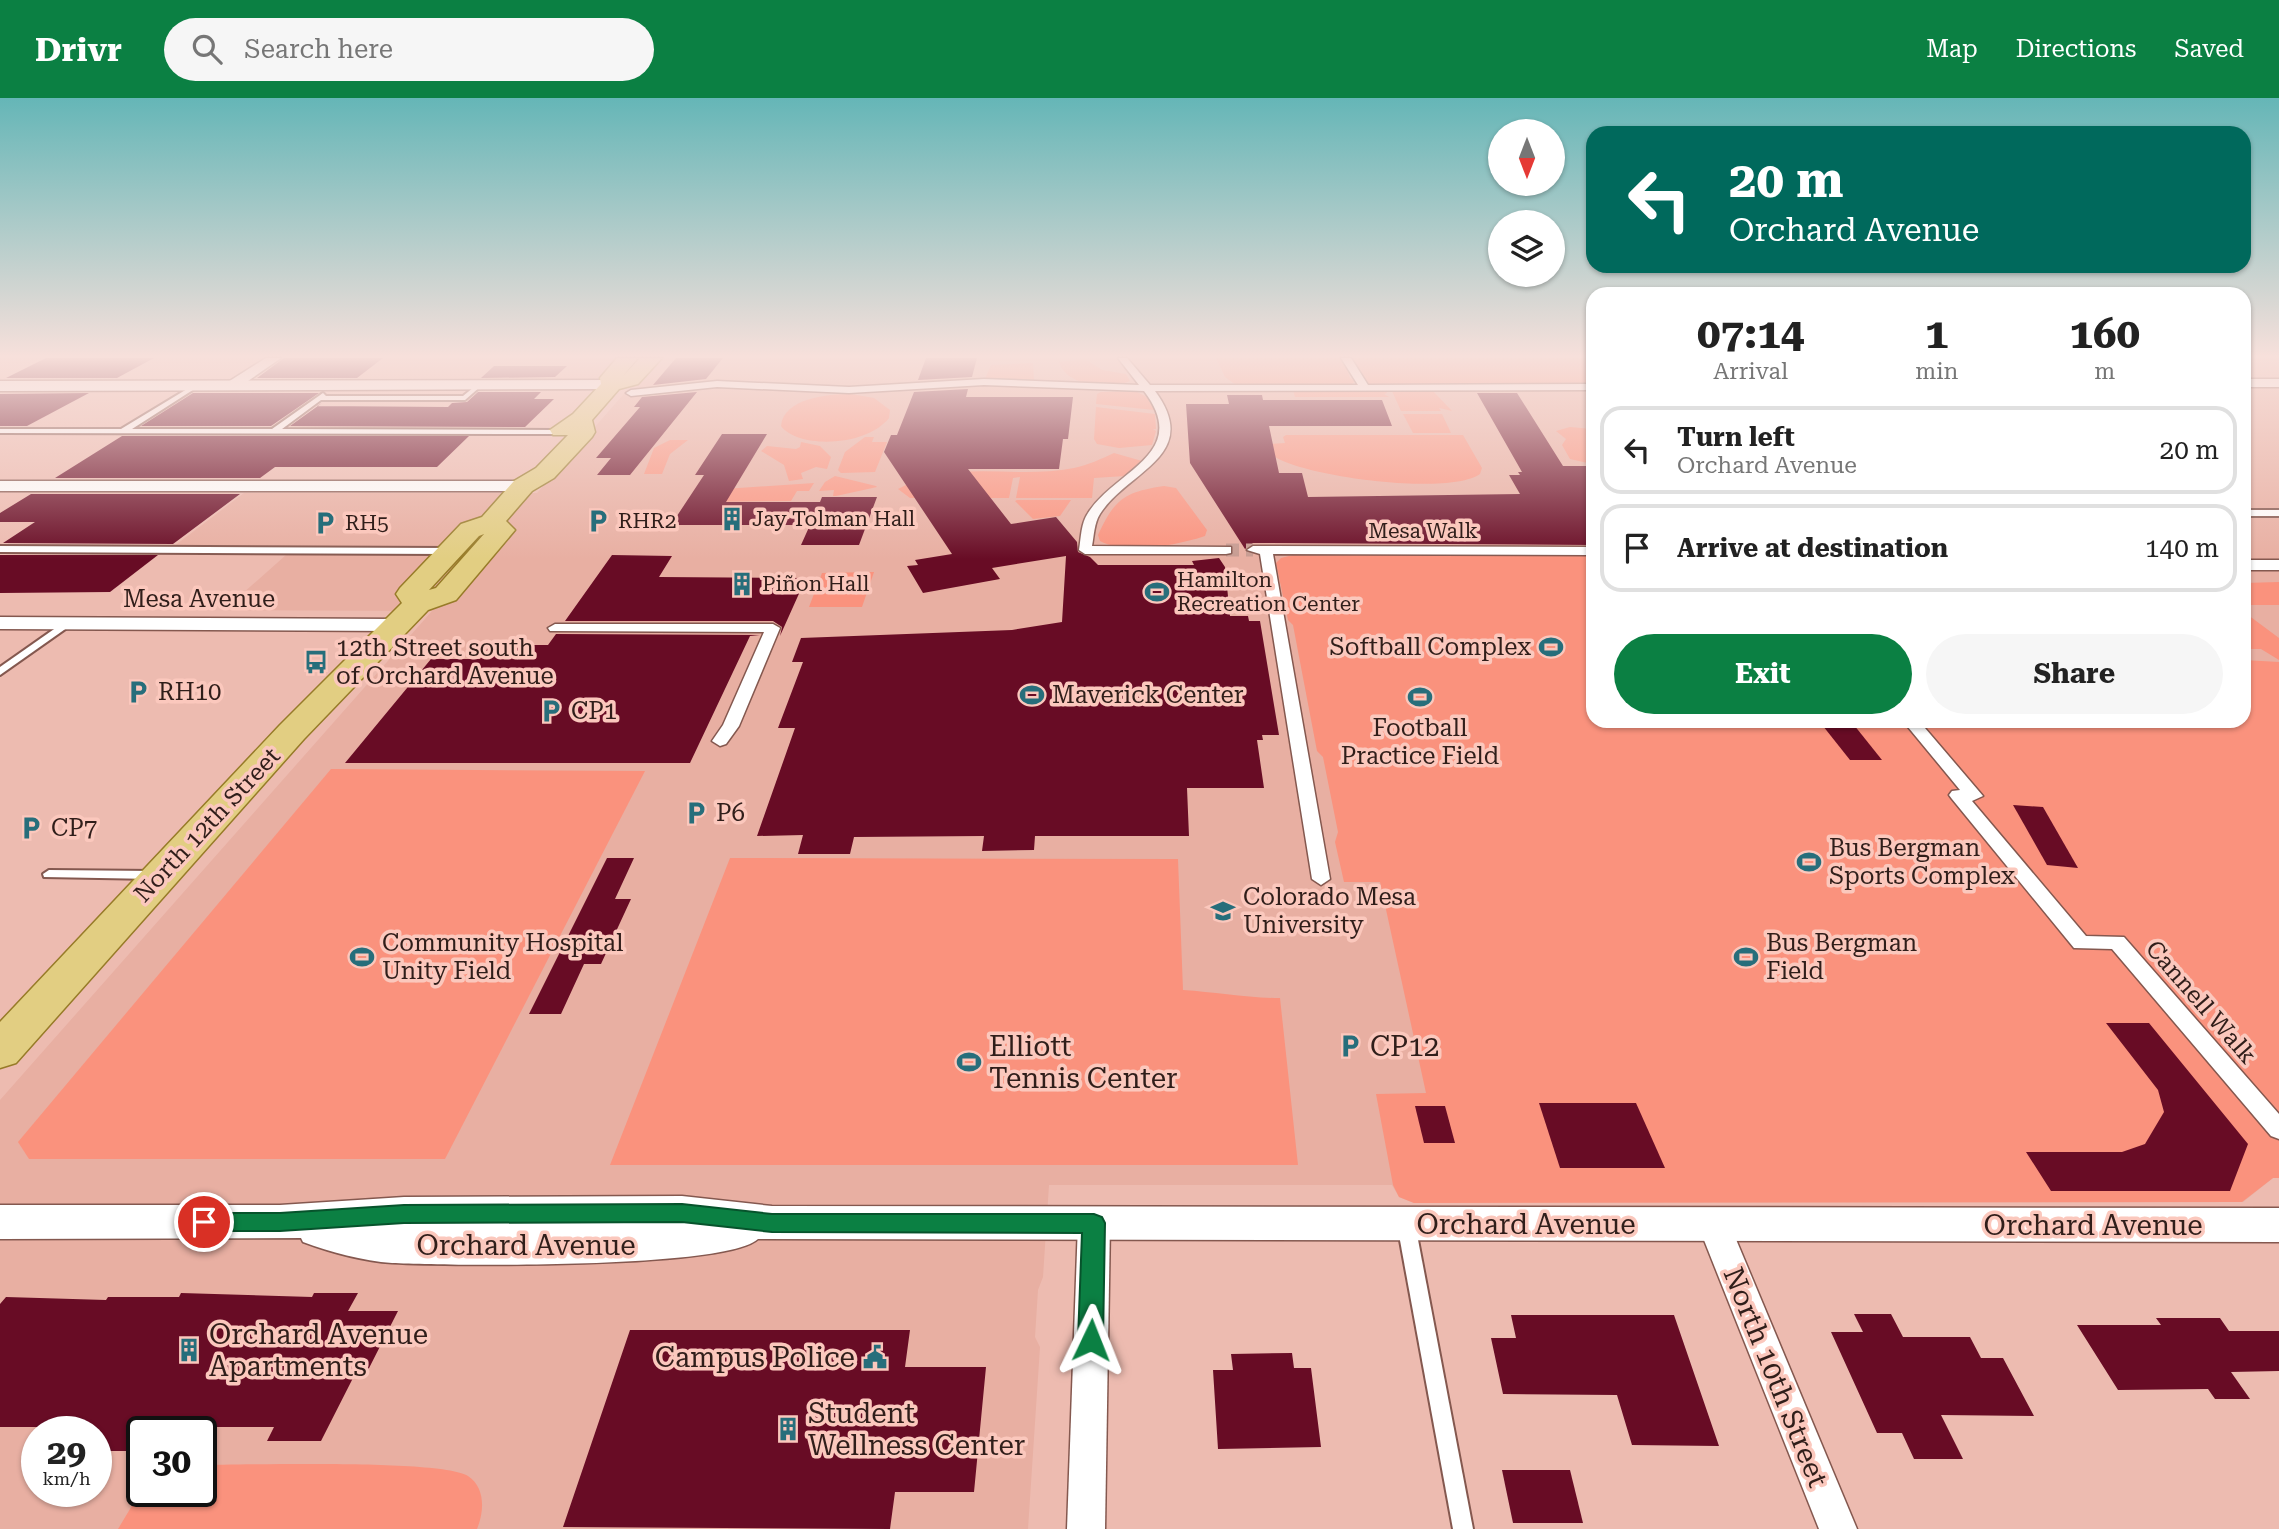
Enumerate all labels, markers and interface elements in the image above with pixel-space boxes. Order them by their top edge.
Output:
search box [164,18,654,81]
text: Drivr [35,30,122,69]
icon: search [188,30,226,68]
text: Search here [244,34,393,64]
text: Map [1926,35,1978,63]
text: Directions [2016,35,2136,63]
text: Saved [2174,35,2244,63]
north arrow [1488,119,1564,196]
map controls [1488,119,1565,287]
text: 20 m [1729,152,1844,209]
icon: left [1614,154,1705,245]
button: layers [1488,210,1565,287]
text: Orchard Avenue [1729,211,1979,249]
text: 07:14 [1697,309,1804,358]
text: 1 [1925,309,1949,358]
text: 160 [2069,309,2140,358]
text: Arrival [1713,358,1788,385]
text: min [1915,358,1958,385]
text: m [2094,358,2115,385]
text: Turn left [1677,422,1795,452]
icon: left [1618,431,1656,469]
text: 20 m [2160,435,2219,465]
text: Orchard Avenue [1677,452,1857,479]
building icon: Jay Tolman Hall [718,505,746,533]
parking icon: RHR2 [584,507,612,535]
place label: Jay Tolman Hall [752,507,916,531]
parking icon: RH5 [311,509,339,537]
place label: RHR2 [618,509,676,533]
place label: RH5 [345,511,389,535]
street label: Mesa Walk [1368,519,1478,543]
icon: arrive [1618,529,1656,567]
text: Arrive at destination [1677,533,1948,563]
text: 140 m [2145,533,2219,563]
place label: Hamilton Recreation Center [1177,568,1360,616]
building icon: Piñon Hall [728,570,756,598]
place label: Piñon Hall [762,572,870,596]
sports icon: Hamilton Recreation Center [1143,578,1171,606]
street label: Mesa Avenue [123,585,275,613]
place label: Softball Complex [1329,633,1531,661]
sports icon: Softball Complex [1537,633,1565,661]
place label: 12th Street south of Orchard Avenue [336,634,554,690]
button: Exit [1614,634,1912,714]
button: Share [1926,634,2223,714]
bus stop icon: 12th Street south of Orchard Avenue [302,648,330,676]
parking icon: RH10 [124,678,152,706]
place label: RH10 [158,678,222,706]
sports icon: Maverick Center [1018,681,1046,709]
place label: Maverick Center [1052,681,1244,709]
sports icon: Football Practice Field [1406,683,1434,711]
parking icon: CP1 [537,697,565,725]
place label: CP1 [571,697,617,725]
place label: Football Practice Field [1341,714,1499,770]
street label: North 12th Street [128,742,286,908]
parking icon: P6 [682,799,710,827]
place label: P6 [716,799,745,827]
parking icon: CP7 [17,814,45,842]
place label: CP7 [51,814,97,842]
place label: Bus Bergman Sports Complex [1829,834,2015,890]
sports icon: Bus Bergman Sports Complex [1795,848,1823,876]
place label: Colorado Mesa University [1243,883,1416,939]
school or university icon: Colorado Mesa University [1209,897,1237,925]
place label: Community Hospital Unity Field [382,929,624,985]
place label: Bus Bergman Field [1766,929,1917,985]
street label: Cannell Walk [2140,935,2262,1069]
sports icon: Community Hospital Unity Field [348,943,376,971]
sports icon: Bus Bergman Field [1732,943,1760,971]
place label: Elliott Tennis Center [989,1030,1178,1095]
place label: CP12 [1370,1030,1440,1063]
parking icon: CP12 [1336,1032,1364,1060]
sports icon: Elliott Tennis Center [955,1048,983,1076]
pin [174,1192,234,1252]
icon: arrive [185,1203,223,1241]
street label: Orchard Avenue [1416,1208,1636,1241]
street label: Orchard Avenue [1983,1209,2203,1242]
street label: Orchard Avenue [416,1229,636,1262]
street label: North 10th Street [1716,1262,1835,1492]
position arrow [1054,1303,1128,1377]
place label: Orchard Avenue Apartments [209,1318,428,1383]
building icon: Orchard Avenue Apartments [175,1336,203,1364]
place label: Campus Police [655,1341,855,1374]
public building icon: Campus Police [861,1343,889,1371]
place label: Student Wellness Center [808,1397,1025,1462]
building icon: Student Wellness Center [774,1415,802,1443]
speed limit sign: 30 [126,1416,217,1507]
text: 29 [47,1432,86,1473]
text: km/h [42,1468,91,1489]

